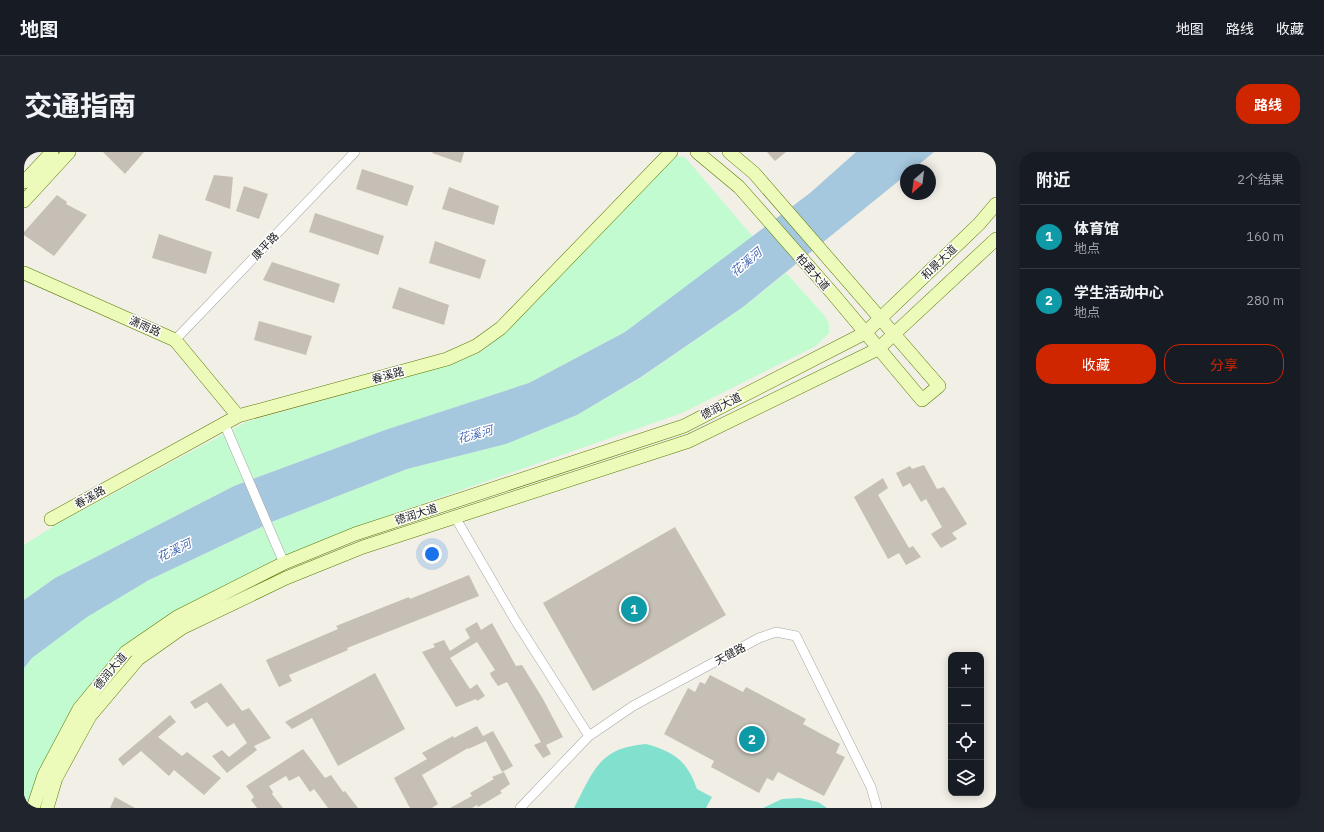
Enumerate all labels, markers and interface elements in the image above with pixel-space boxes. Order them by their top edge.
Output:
text: 地图 [20,17,58,41]
text: 地图 [1176,20,1204,38]
text: 路线 [1226,20,1254,38]
text: 收藏 [1276,20,1304,38]
button: 路线 [1236,84,1300,124]
text: 交通指南 [24,87,136,124]
north arrow [900,164,936,200]
text: 附近 [1036,169,1070,191]
text: 2个结果 [1237,171,1284,188]
text: 体育馆 [1074,219,1119,238]
text: 1 [1045,228,1053,245]
text: 160 m [1246,228,1284,245]
street label: 康平路 [249,229,281,263]
text: 地点 [1074,240,1100,257]
street label: 和景大道 [918,242,960,282]
water label: 花溪河 [727,243,766,279]
street label: 柏君大道 [793,251,833,293]
text: 学生活动中心 [1074,283,1164,302]
text: 2 [1045,292,1053,309]
text: 280 m [1246,292,1284,309]
text: 地点 [1074,304,1100,321]
street label: 潇雨路 [127,313,163,339]
button: 收藏 [1036,344,1156,384]
button: 分享 [1164,344,1284,384]
street label: 春溪路 [370,364,406,386]
street label: 德润大道 [698,390,744,422]
water label: 花溪河 [456,422,496,446]
street label: 春溪路 [72,483,108,511]
street label: 德润大道 [393,501,439,527]
water label: 花溪河 [155,535,195,564]
your location [422,544,442,564]
pin: 1 [621,594,647,624]
street label: 天健路 [712,640,748,668]
street label: 德润大道 [90,650,130,692]
map controls [948,652,984,796]
button: + [948,652,984,688]
button: − [948,688,984,724]
pin: 2 [739,724,765,754]
button: locate [948,724,984,760]
button: layers [948,760,984,796]

